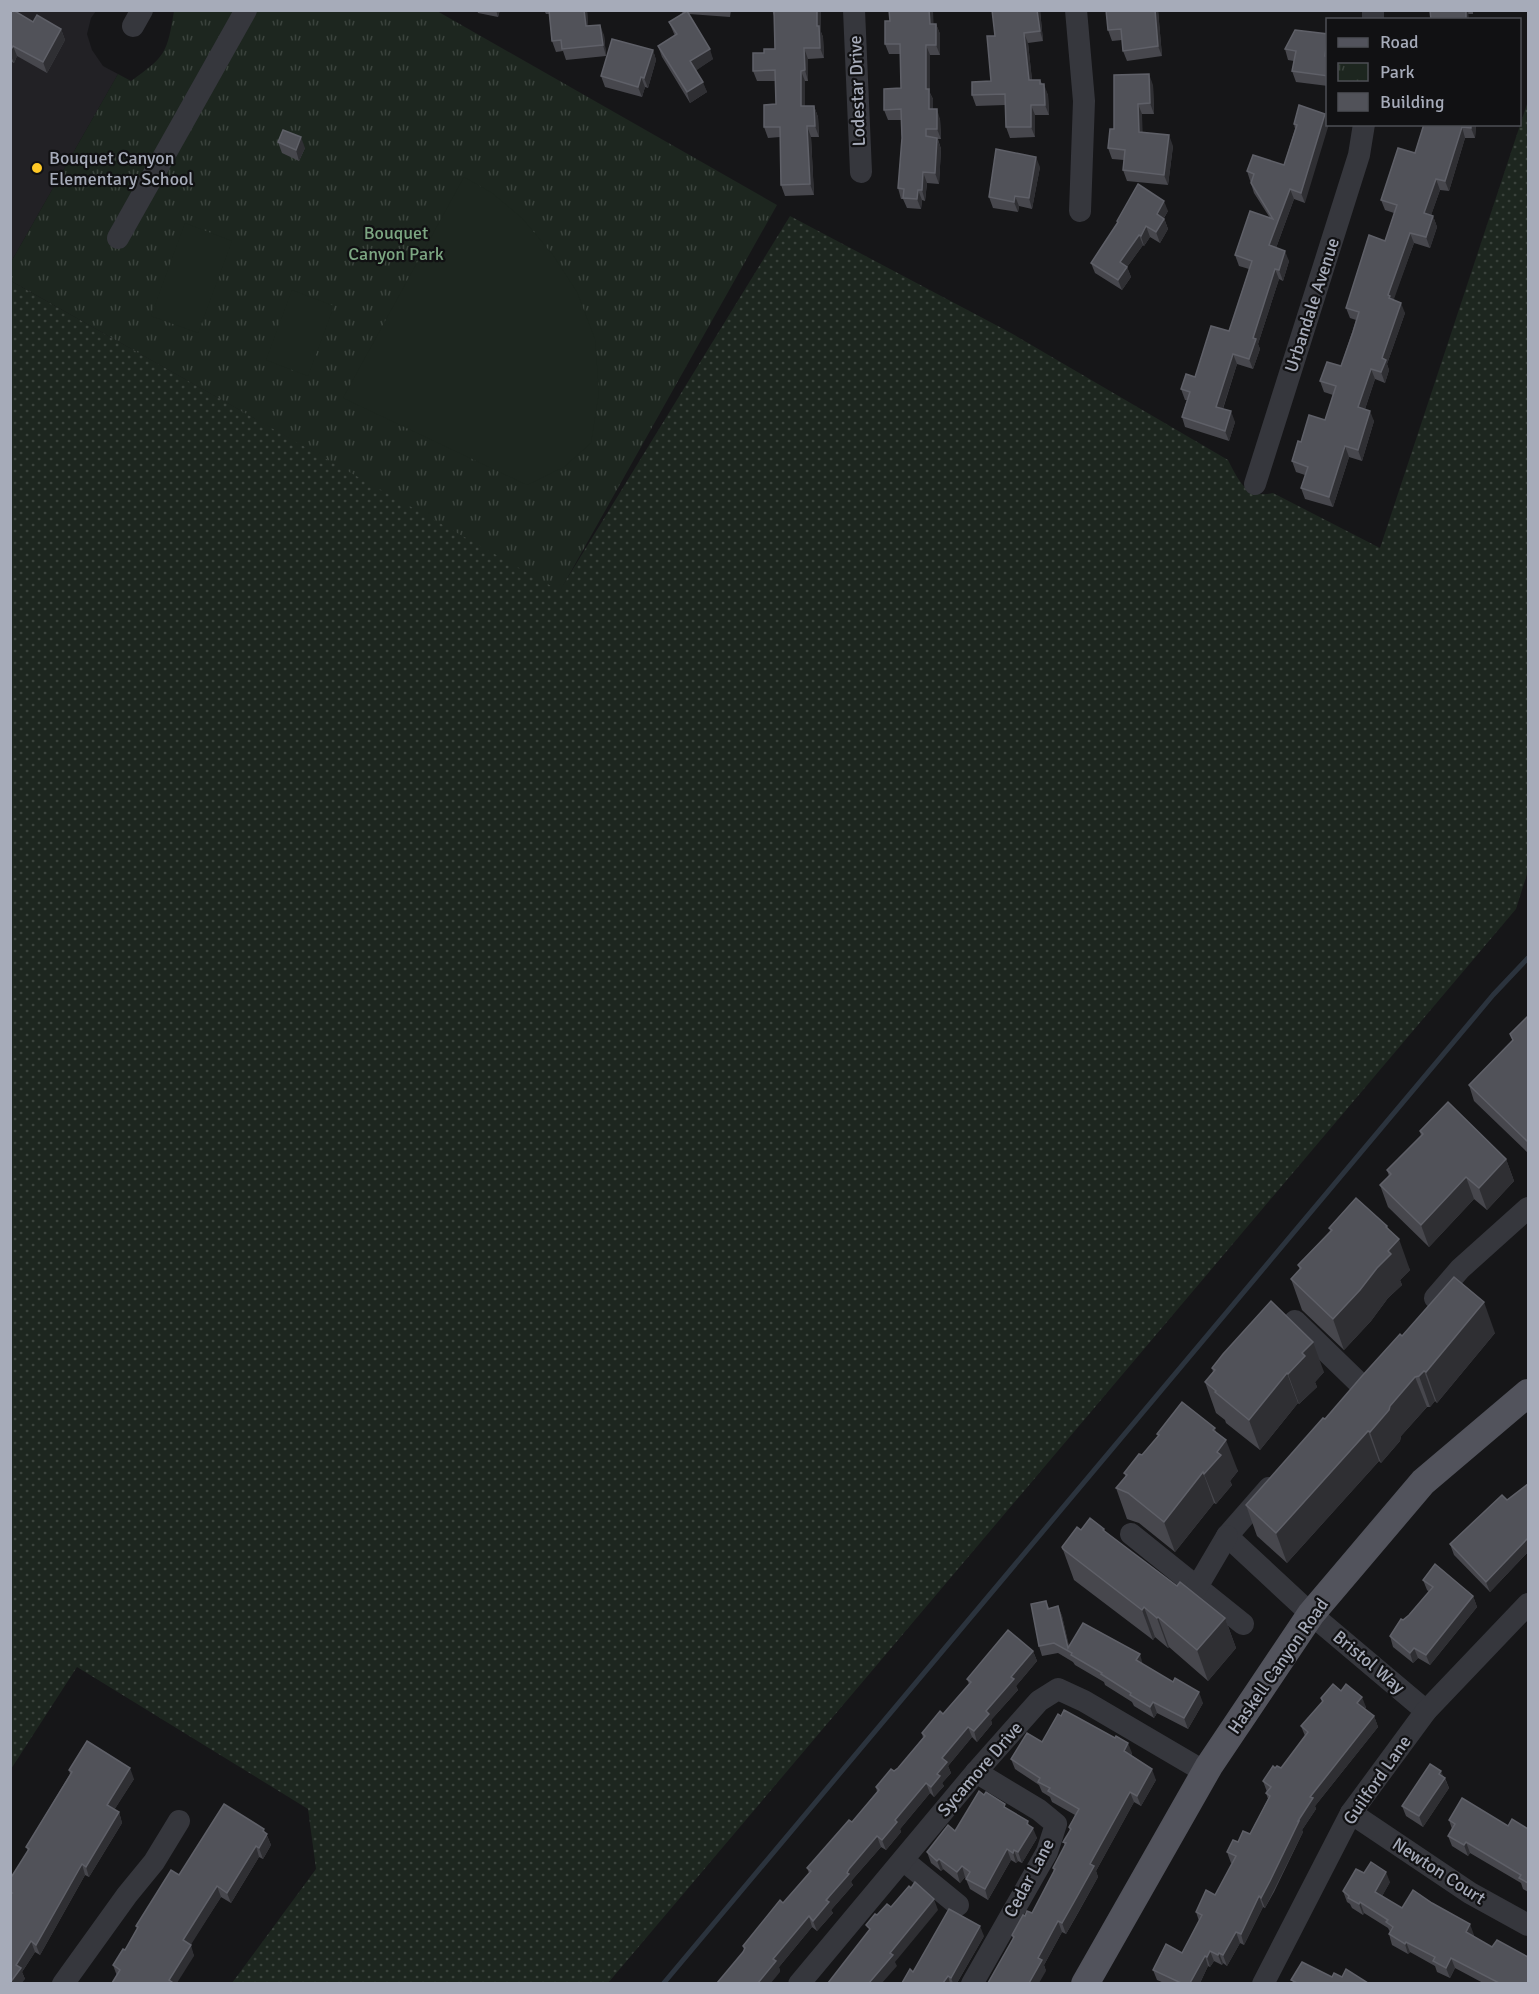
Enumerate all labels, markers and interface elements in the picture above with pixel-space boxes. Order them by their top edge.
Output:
legend [1326,18,1521,126]
text: Road [1380,31,1419,53]
street label: Lodestar Drive [844,35,870,147]
text: Park [1380,61,1415,83]
text: Building [1380,91,1444,113]
place label: Bouquet Canyon Elementary School [49,147,194,190]
marker: Bouquet Canyon Elementary School [30,161,44,175]
park label: Bouquet Canyon Park [348,222,444,265]
street label: Urbandale Avenue [1280,235,1344,375]
street label: Haskell Canyon Road [1223,1594,1333,1738]
street label: Bristol Way [1329,1626,1410,1699]
street label: Sycamore Drive [933,1717,1027,1821]
street label: Guilford Lane [1338,1731,1416,1829]
street label: Newton Court [1388,1833,1490,1909]
street label: Cedar Lane [999,1835,1059,1921]

